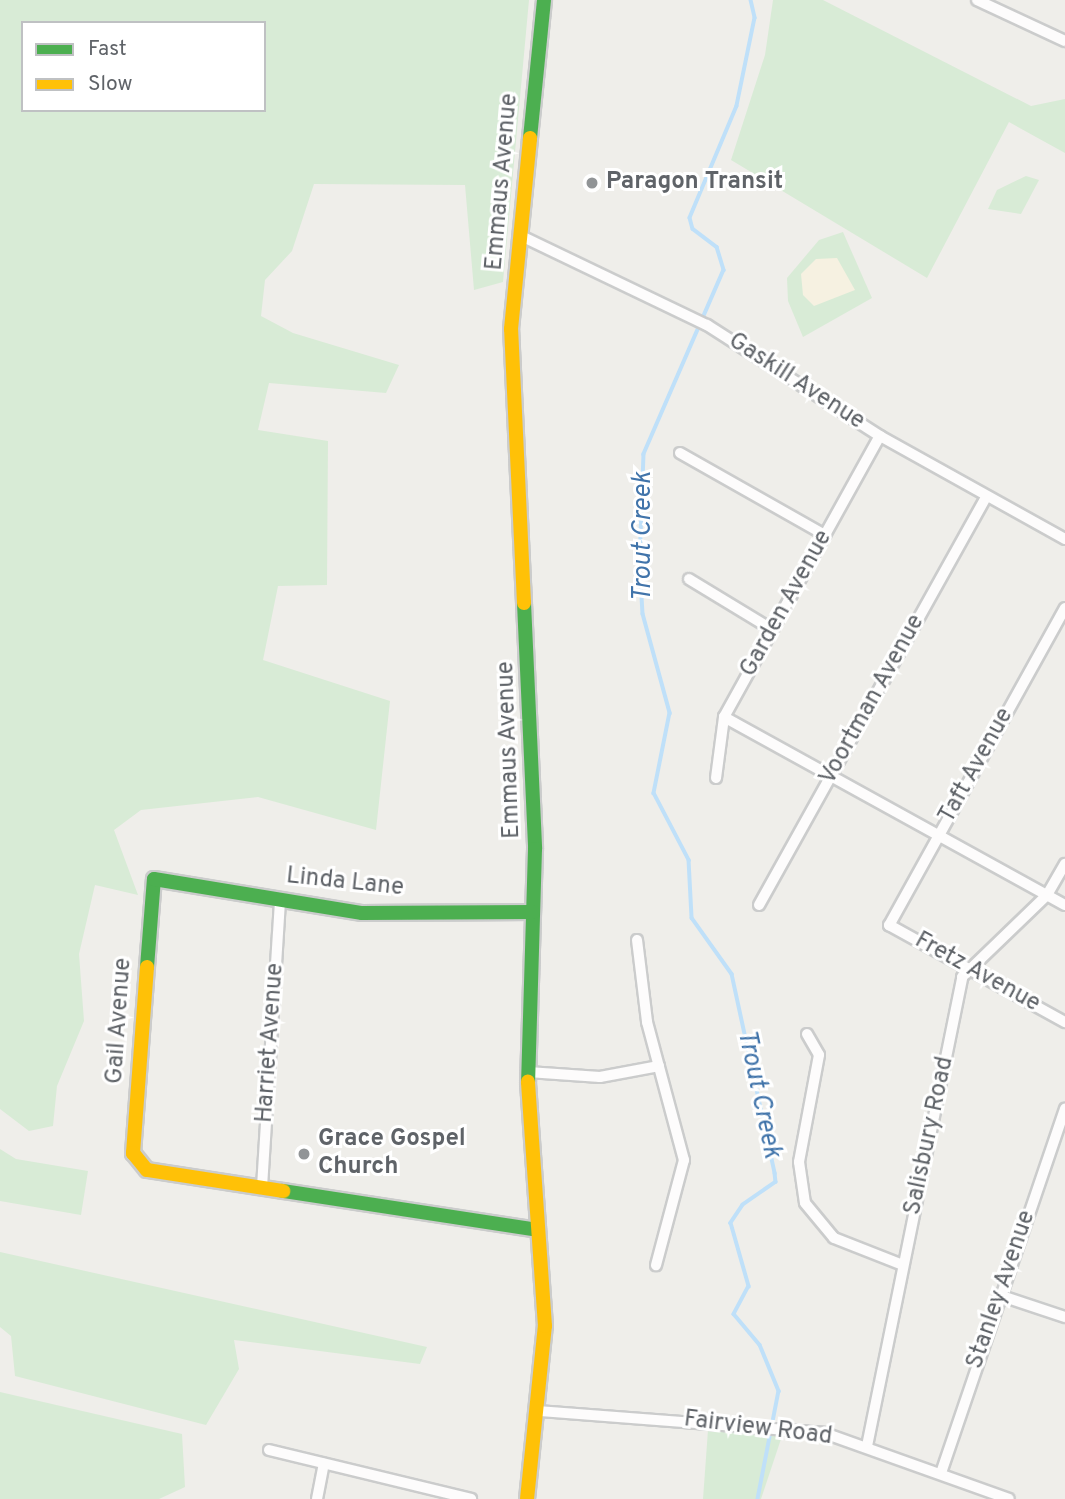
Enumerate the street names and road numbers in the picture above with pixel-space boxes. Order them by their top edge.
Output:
street label: Emmaus Avenue [481,92,525,272]
street label: Gaskill Avenue [722,327,870,437]
street label: Garden Avenue [735,525,839,683]
street label: Voortman Avenue [814,609,932,791]
street label: Emmaus Avenue [492,660,528,840]
street label: Taft Avenue [933,703,1021,829]
street label: Linda Lane [285,862,405,904]
street label: Fretz Avenue [909,926,1045,1020]
street label: Gail Avenue [101,956,139,1086]
street label: Harriet Avenue [251,962,291,1124]
street label: Salisbury Road [899,1054,961,1218]
street label: Stanley Avenue [961,1207,1043,1373]
street label: Fairview Road [682,1406,834,1452]

